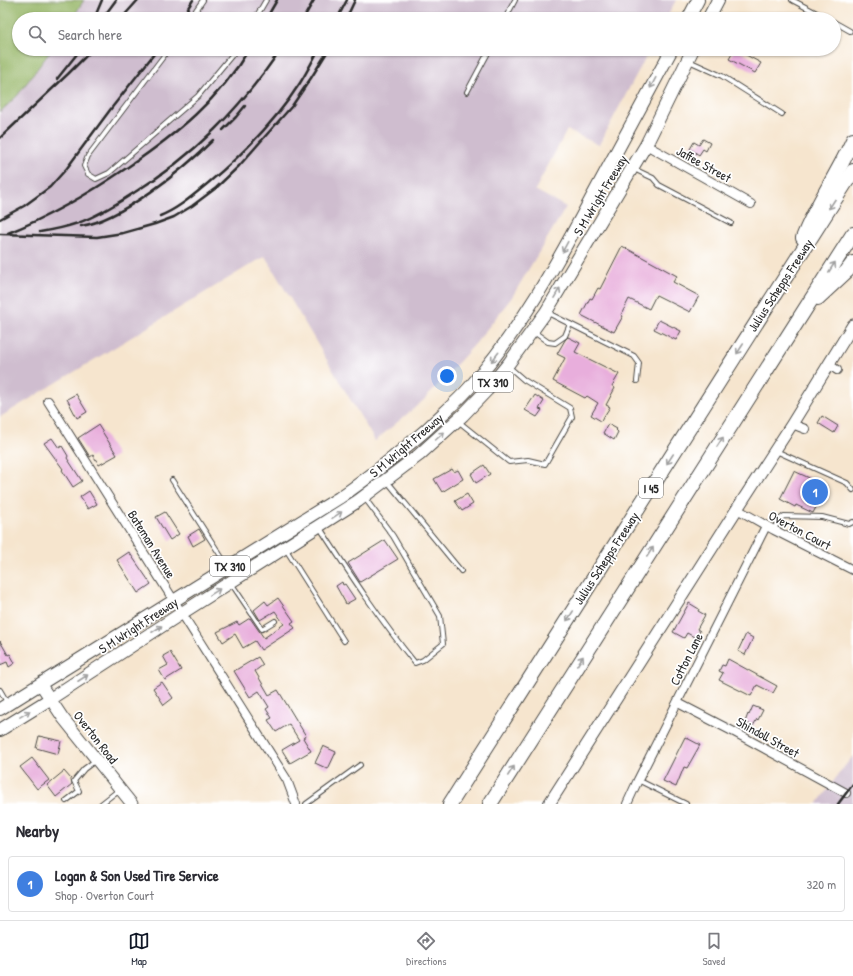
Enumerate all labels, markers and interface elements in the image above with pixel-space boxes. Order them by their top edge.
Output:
search box [12,12,841,56]
icon: search [26,23,48,45]
text: Search here [58,24,122,45]
one-way arrow [649,77,656,89]
street label: Jaffee Street [673,142,735,187]
street label: S M Wright Freeway [569,151,631,239]
one-way arrow [828,198,836,209]
street label: Julius Schepps Freeway [743,235,817,335]
one-way arrow [561,241,568,253]
one-way arrow [828,261,836,272]
one-way arrow [554,287,562,299]
one-way arrow [735,343,743,355]
one-way arrow [491,351,499,362]
your location [437,366,457,386]
road number: TX 310 [473,372,513,392]
street label: S M Wright Freeway [365,408,447,481]
one-way arrow [435,432,445,441]
one-way arrow [716,437,724,448]
one-way arrow [665,453,673,465]
pin: 1 [802,477,828,507]
road number: I 45 [639,478,663,498]
street label: Overton Court [766,506,835,554]
street label: Bateman Avenue [124,507,180,581]
street label: Julius Schepps Freeway [569,508,643,608]
one-way arrow [331,511,342,519]
one-way arrow [647,546,655,558]
road number: TX 310 [210,556,250,576]
one-way arrow [209,588,220,596]
street label: S M Wright Freeway [95,592,182,657]
one-way arrow [566,610,574,621]
one-way arrow [151,625,162,633]
street label: Cotton Lane [665,630,707,688]
one-way arrow [576,656,585,667]
one-way arrow [77,674,88,682]
street label: Overton Road [70,707,122,767]
one-way arrow [19,710,31,718]
street label: Shindoll Street [733,712,803,762]
one-way arrow [507,765,515,777]
text: Nearby [16,819,59,842]
text: Logan & Son Used Tire Service [55,865,219,886]
text: 1 [28,875,32,893]
text: 320 m [806,875,836,893]
text: Shop · Overton Court [55,886,154,904]
tab: Map [128,930,150,968]
tab: Directions [406,930,447,968]
tab: Saved [703,930,725,968]

